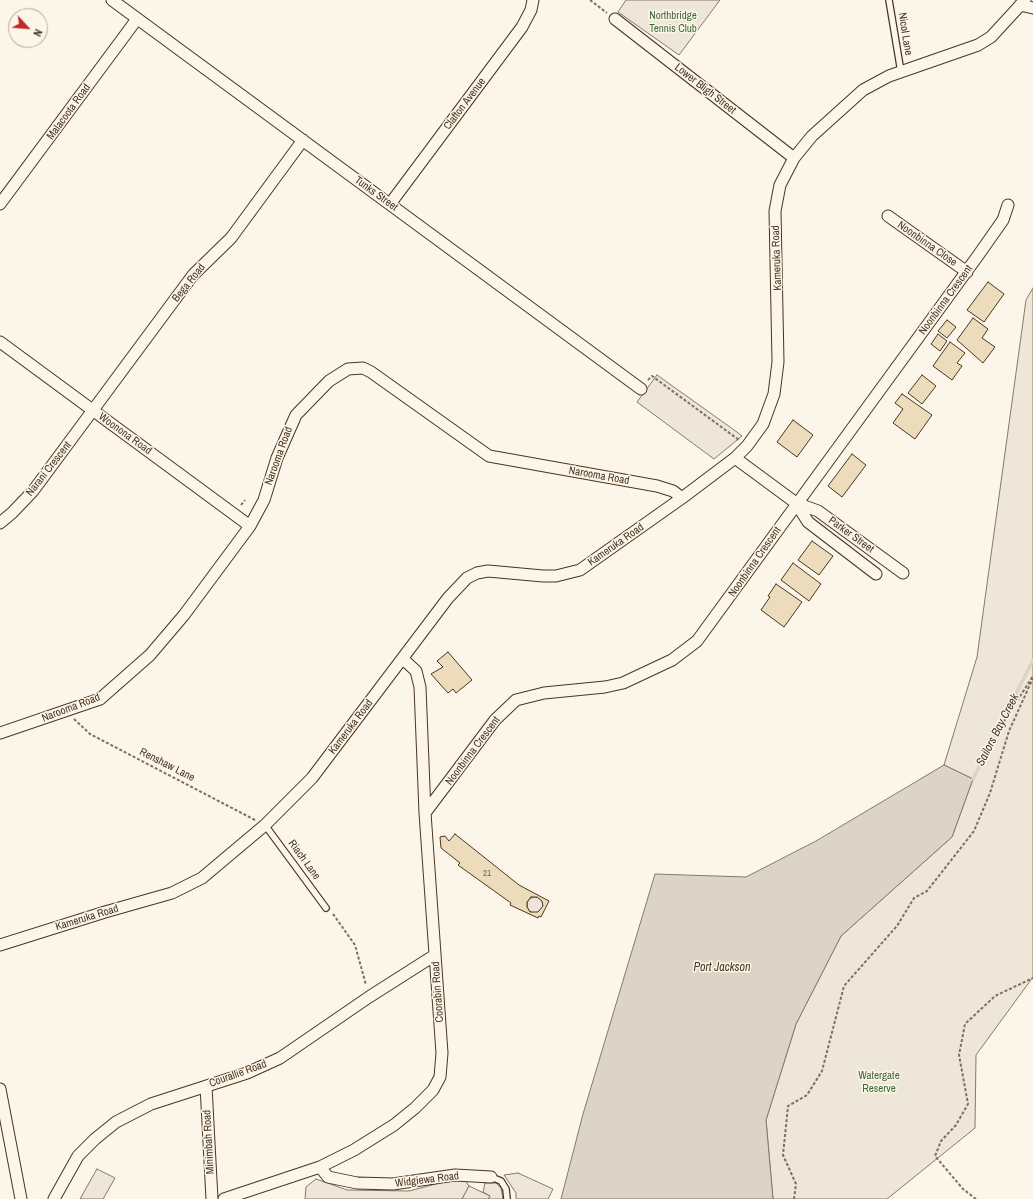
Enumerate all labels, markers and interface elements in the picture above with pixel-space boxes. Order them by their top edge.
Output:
north arrow [8,8,48,48]
park label: Northbridge Tennis Club [649,9,697,35]
street label: Nicol Lane [895,12,915,56]
text: N [30,27,46,39]
street label: Lower Bligh Street [672,61,738,117]
street label: Clafton Avenue [441,75,489,133]
street label: Malacoota Road [44,82,94,142]
street label: Tunks Street [352,174,400,214]
street label: Noonbinna Close [895,219,959,269]
street label: Kameruka Road [769,225,785,291]
street label: Bega Road [170,261,208,305]
street label: Noonbinna Crescent [916,263,976,337]
street label: Woonona Road [96,410,154,458]
street label: Narooma Road [262,425,296,487]
street label: Narani Crescent [24,439,74,499]
street label: Narooma Road [568,464,630,488]
street label: Parker Street [826,514,876,556]
street label: Kameruka Road [586,521,646,569]
street label: Noonbinna Crescent [726,524,784,600]
street label: Narooma Road [40,691,102,725]
water label: Sailors Bay Creek [974,691,1022,769]
street label: Kameruka Road [326,697,376,757]
street label: Noonbinna Crescent [443,714,503,788]
street label: Renshaw Lane [137,745,197,785]
street label: Riach Lane [285,837,323,883]
house number: 21 [483,869,491,879]
street label: Kameruka Road [54,902,120,934]
street label: Coorabin Road [429,961,447,1023]
water label: Port Jackson [694,961,750,975]
street label: Courallie Road [207,1058,269,1090]
park label: Watergate Reserve [858,1069,900,1095]
street label: Minimbah Road [201,1110,217,1174]
street label: Widgiewa Road [394,1170,460,1190]

